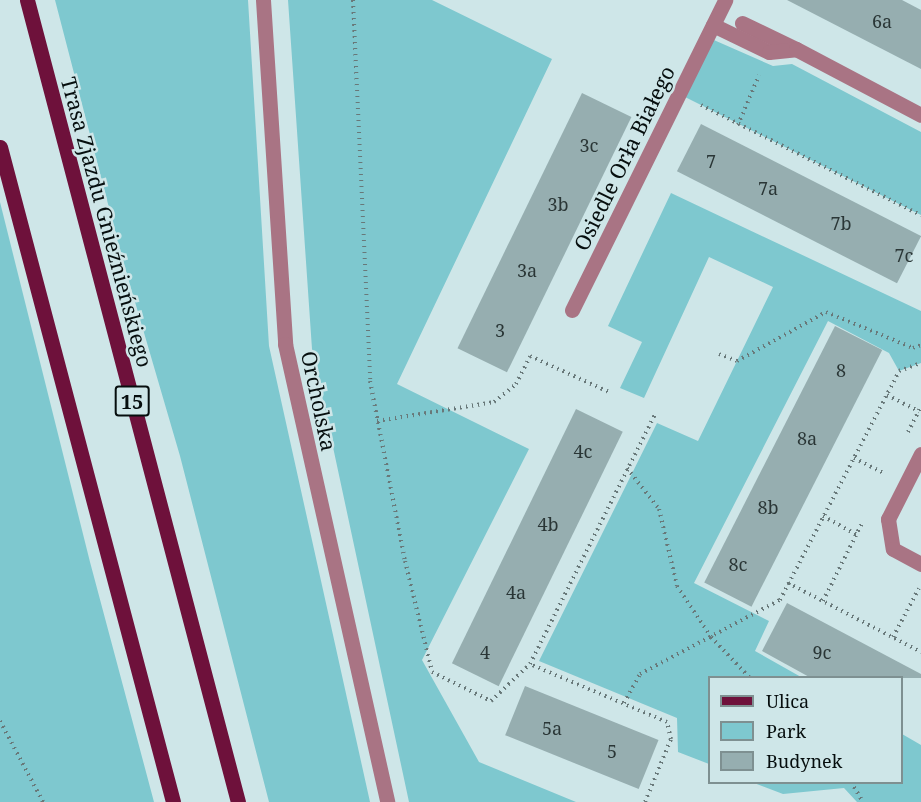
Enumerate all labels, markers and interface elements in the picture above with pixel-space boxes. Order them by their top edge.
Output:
house number: 6a [872,10,892,32]
street label: Osiedle Orła Białego [568,62,680,254]
street label: Trasa Zjazdu Gnieźnieńskiego [56,74,158,370]
house number: 3c [580,134,598,156]
house number: 7 [706,150,716,172]
house number: 7a [758,177,778,199]
house number: 3b [547,193,569,215]
house number: 7b [830,212,852,234]
house number: 7c [895,244,913,266]
house number: 3a [517,259,537,281]
house number: 3 [495,319,505,341]
street label: Orcholska [296,349,342,453]
house number: 8 [836,359,846,381]
road number: 15 [114,384,150,418]
house number: 8a [797,427,817,449]
house number: 4c [574,440,592,462]
house number: 8b [757,496,779,518]
house number: 4b [537,513,559,535]
house number: 8c [729,553,747,575]
house number: 4a [506,581,526,603]
house number: 4 [480,641,490,663]
house number: 9c [813,641,831,663]
legend [708,676,903,784]
text: Ulica [766,689,809,713]
house number: 5a [542,717,562,739]
text: Park [766,719,806,743]
house number: 5 [607,740,617,762]
text: Budynek [766,749,842,773]

